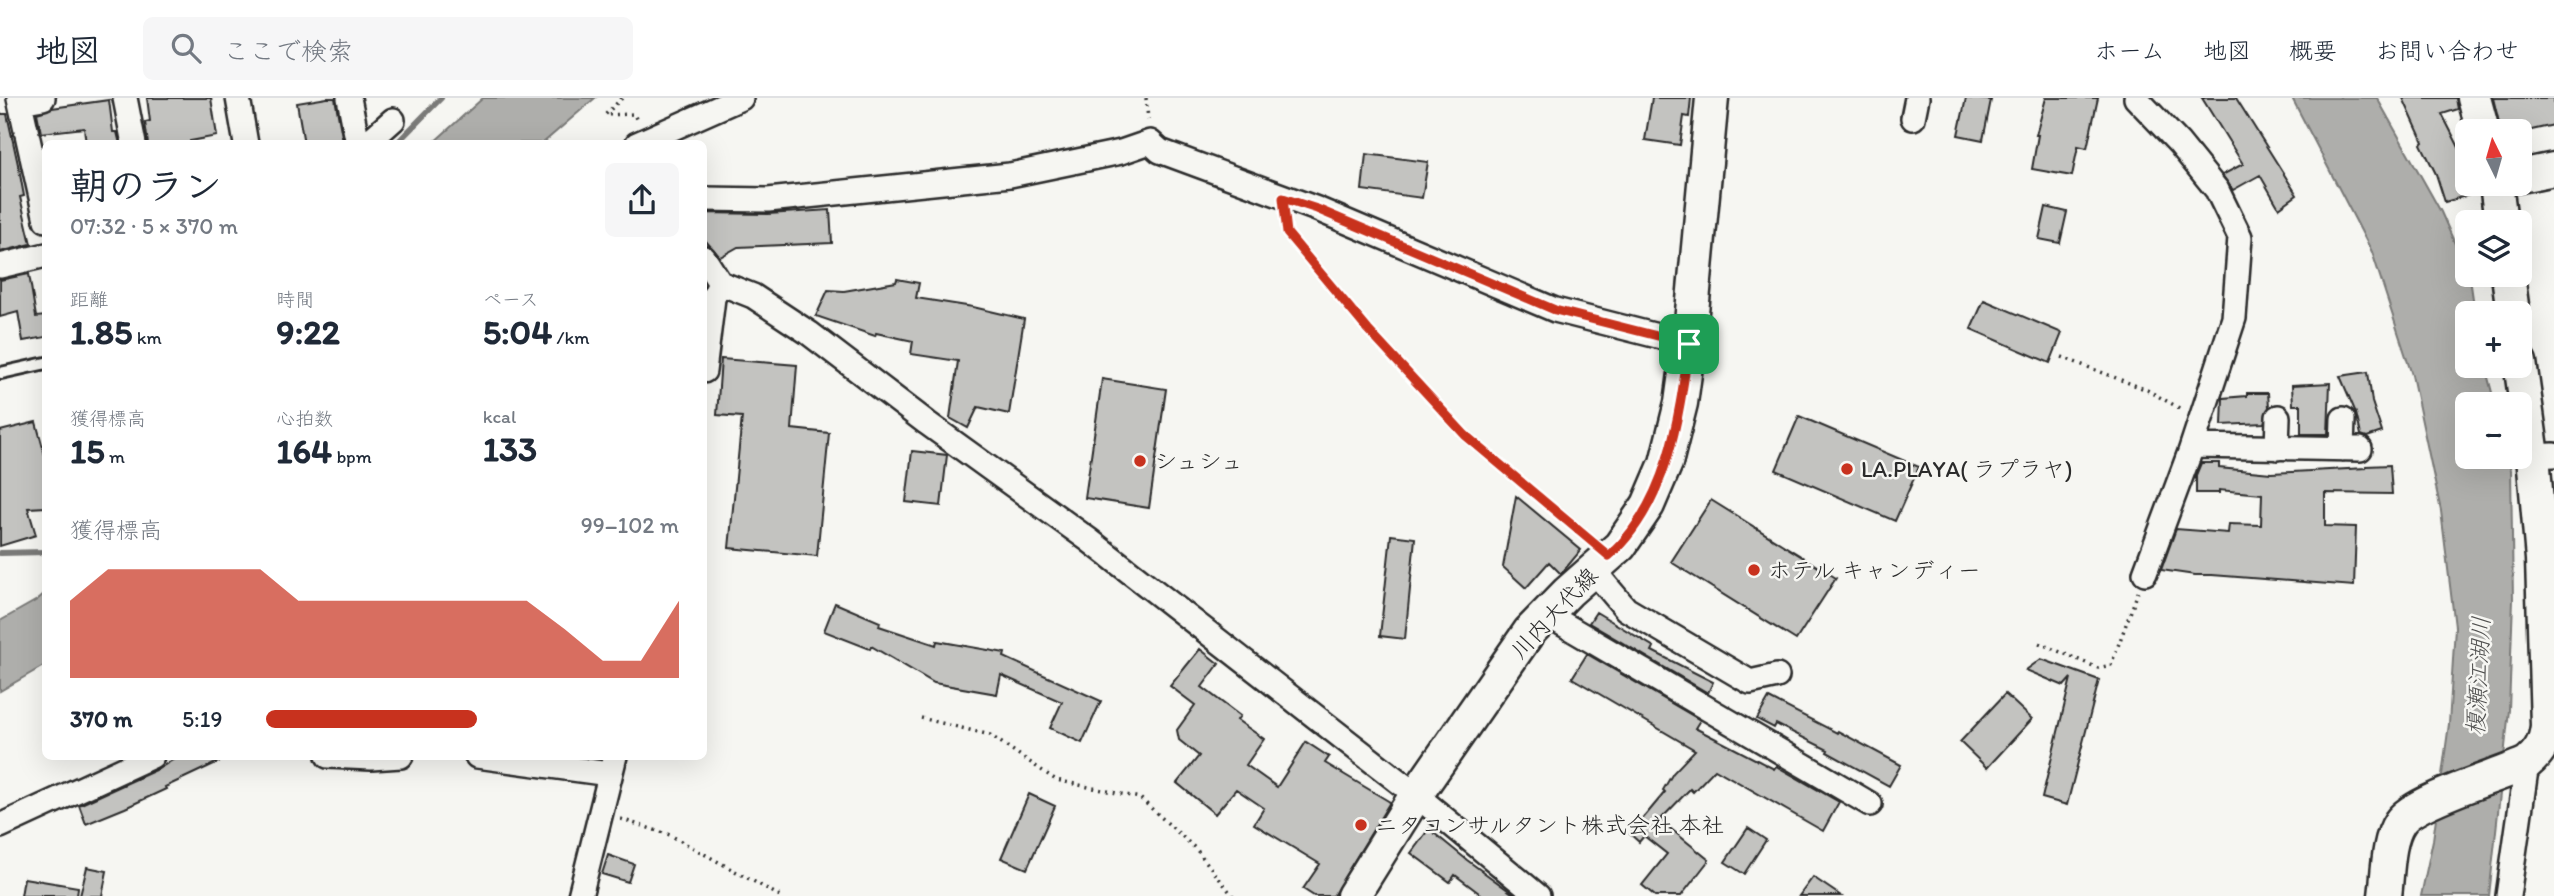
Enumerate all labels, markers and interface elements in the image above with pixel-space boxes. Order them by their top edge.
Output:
search box [143,17,633,80]
icon: search [167,29,205,67]
text: 地図 [35,31,101,70]
text: ここで検索 [223,35,353,67]
text: ホーム [2094,36,2165,65]
text: 地図 [2203,36,2251,65]
text: 概要 [2289,36,2337,65]
text: お問い合わせ [2375,36,2519,65]
north arrow [2455,119,2532,196]
map controls [2455,119,2532,469]
text: 朝のラン [70,163,222,209]
button: share [605,163,679,237]
button: layers [2455,210,2532,287]
text: 07:32 · 5 × 370 m [70,212,238,240]
text: 距離 [70,288,108,311]
text: 時間 [276,288,314,311]
text: ペース [483,288,539,311]
button: + [2455,301,2532,378]
text: 1.85 [70,311,132,353]
text: 9:22 [276,311,340,353]
text: 5:04 [483,311,552,353]
pin [1659,314,1719,374]
icon: arrive [1670,325,1708,363]
text: km [132,326,162,349]
text: /km [552,326,590,349]
button: − [2455,392,2532,469]
text: kcal [483,405,516,428]
text: 獲得標高 [70,407,146,430]
text: 心拍数 [276,407,333,430]
text: 133 [483,428,537,470]
text: 15 [70,430,105,472]
text: 164 [276,430,332,472]
text: m [105,445,125,468]
text: bpm [332,445,372,468]
place label: シュシュ [1154,447,1243,475]
marker: シュシュ [1132,453,1148,469]
place label: LA.PLAYA( ラプラヤ) [1861,455,2072,483]
marker: LA.PLAYA( ラプラヤ) [1839,461,1855,477]
text: 99–102 m [581,511,679,539]
text: 獲得標高 [70,516,162,544]
place label: ホテル キャンディー [1768,556,1981,584]
street label: 川内大代線 [1505,561,1603,665]
marker: ホテル キャンディー [1746,562,1762,578]
water label: 榎瀬江湖川 [2460,615,2496,737]
text: 370 m [70,705,133,733]
text: 5:19 [182,705,222,733]
place label: ニタコンサルタント株式会社 本社 [1375,811,1724,839]
marker: ニタコンサルタント株式会社 本社 [1353,817,1369,833]

